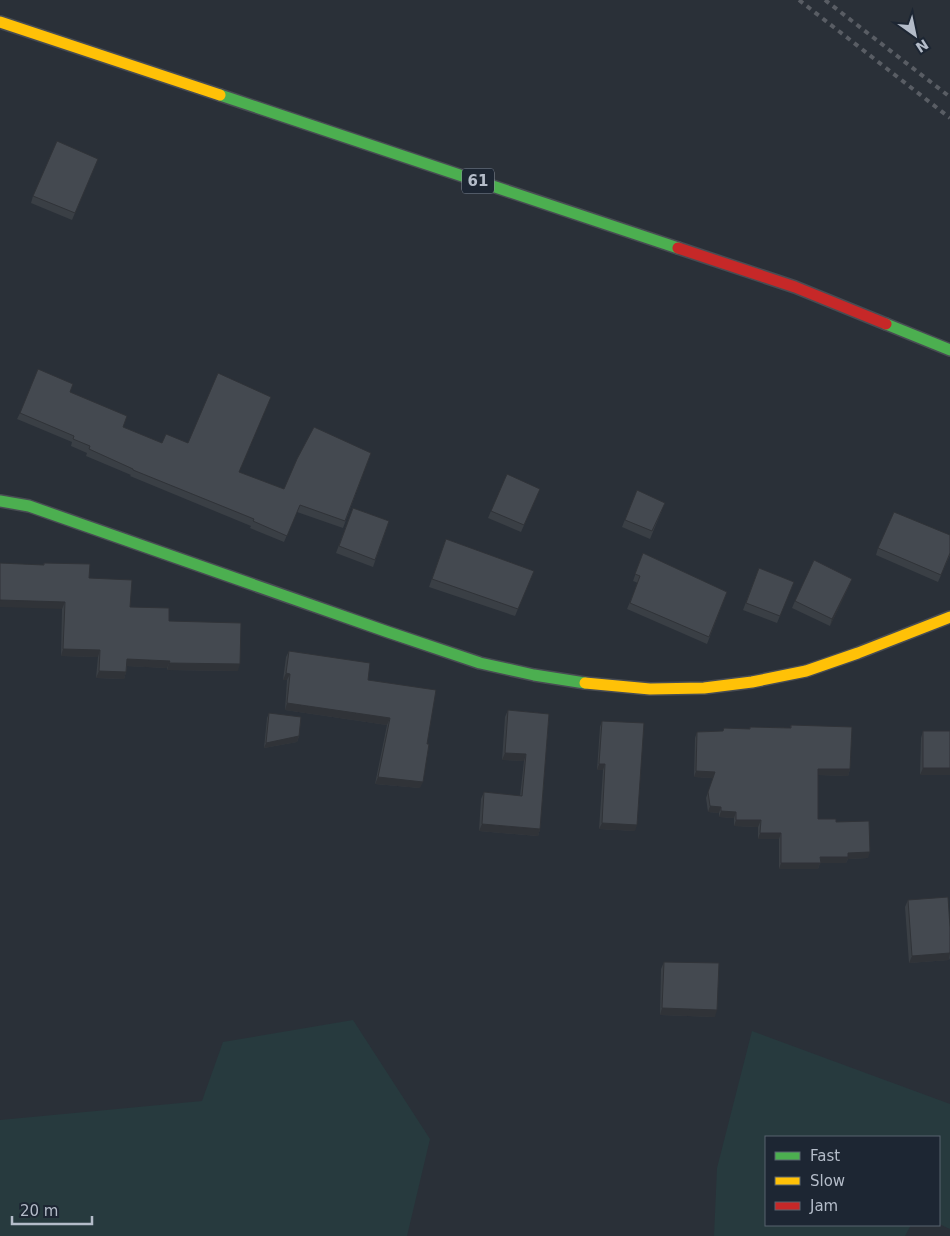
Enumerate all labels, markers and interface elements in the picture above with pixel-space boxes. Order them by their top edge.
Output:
north arrow [890,10,940,60]
text: N [913,36,931,56]
road number: 61 [462,168,494,194]
legend [765,1136,940,1226]
text: Fast [810,1147,840,1165]
text: Slow [810,1172,845,1190]
scale bar [12,1194,92,1226]
text: Jam [809,1197,838,1215]
text: 20 m [20,1202,58,1220]

